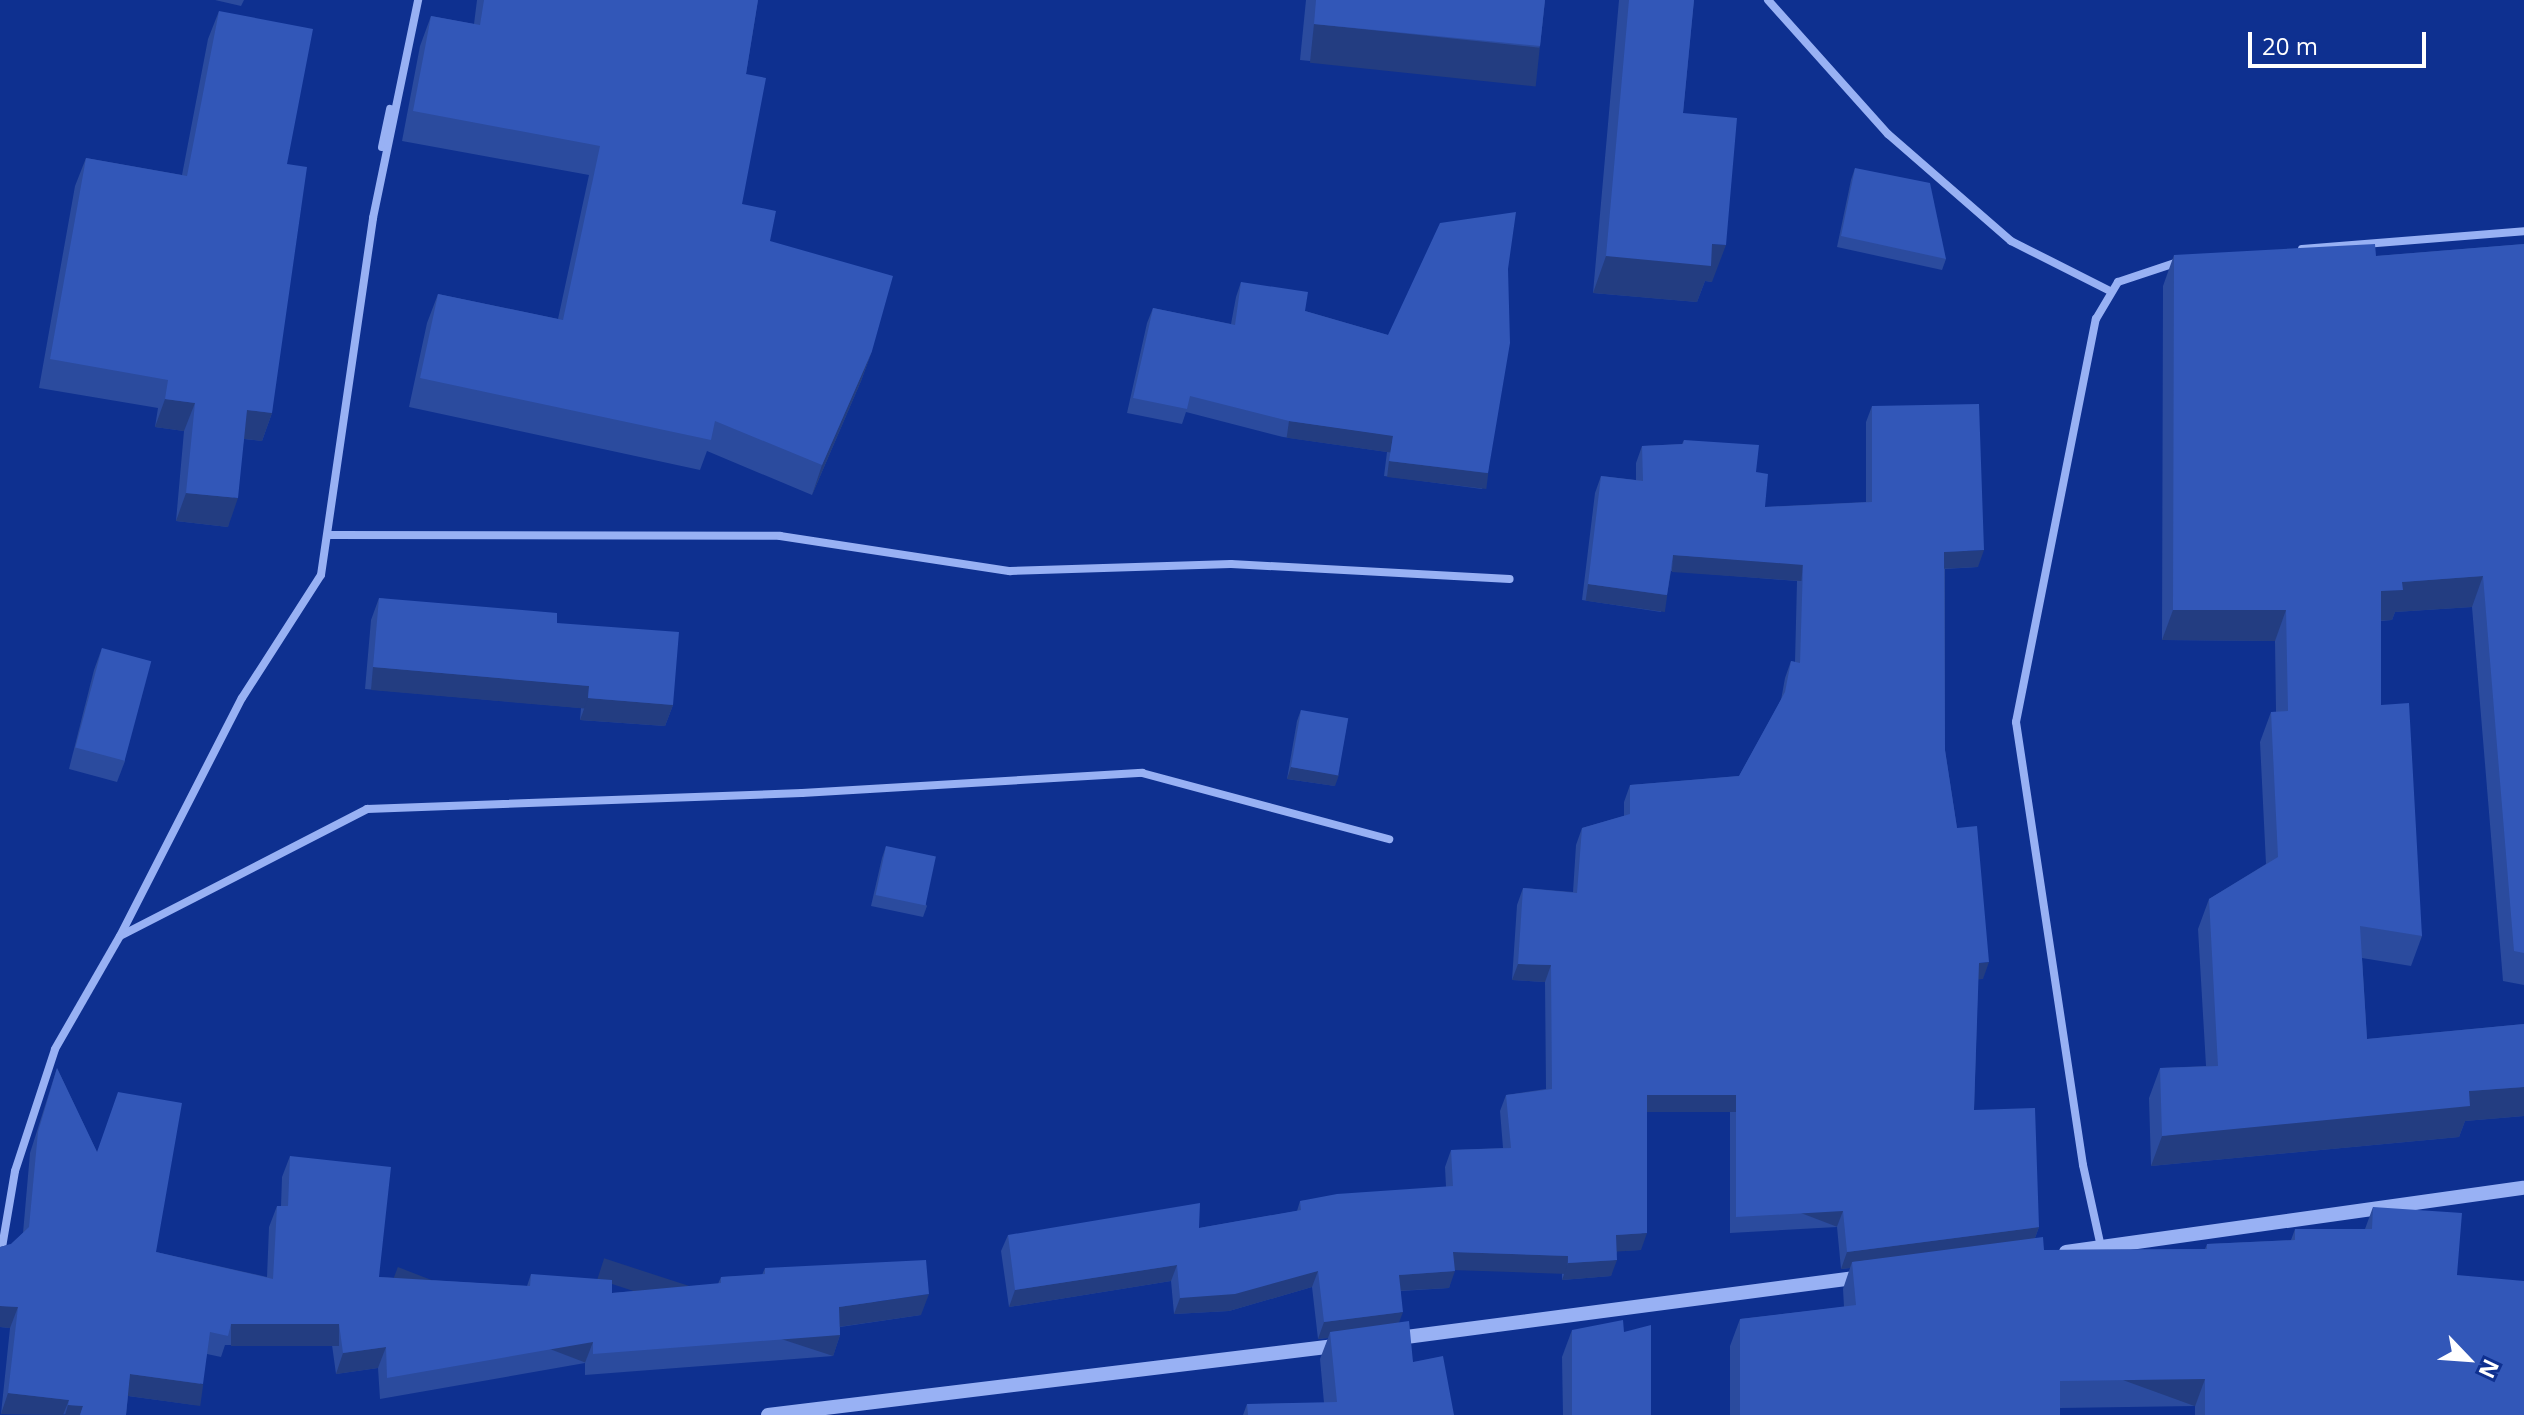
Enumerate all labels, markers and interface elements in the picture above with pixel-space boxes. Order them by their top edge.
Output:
scale bar [2252,16,2430,66]
text: 20 m [2262,29,2318,62]
north arrow [2428,1319,2508,1399]
text: N [2472,1355,2507,1384]

